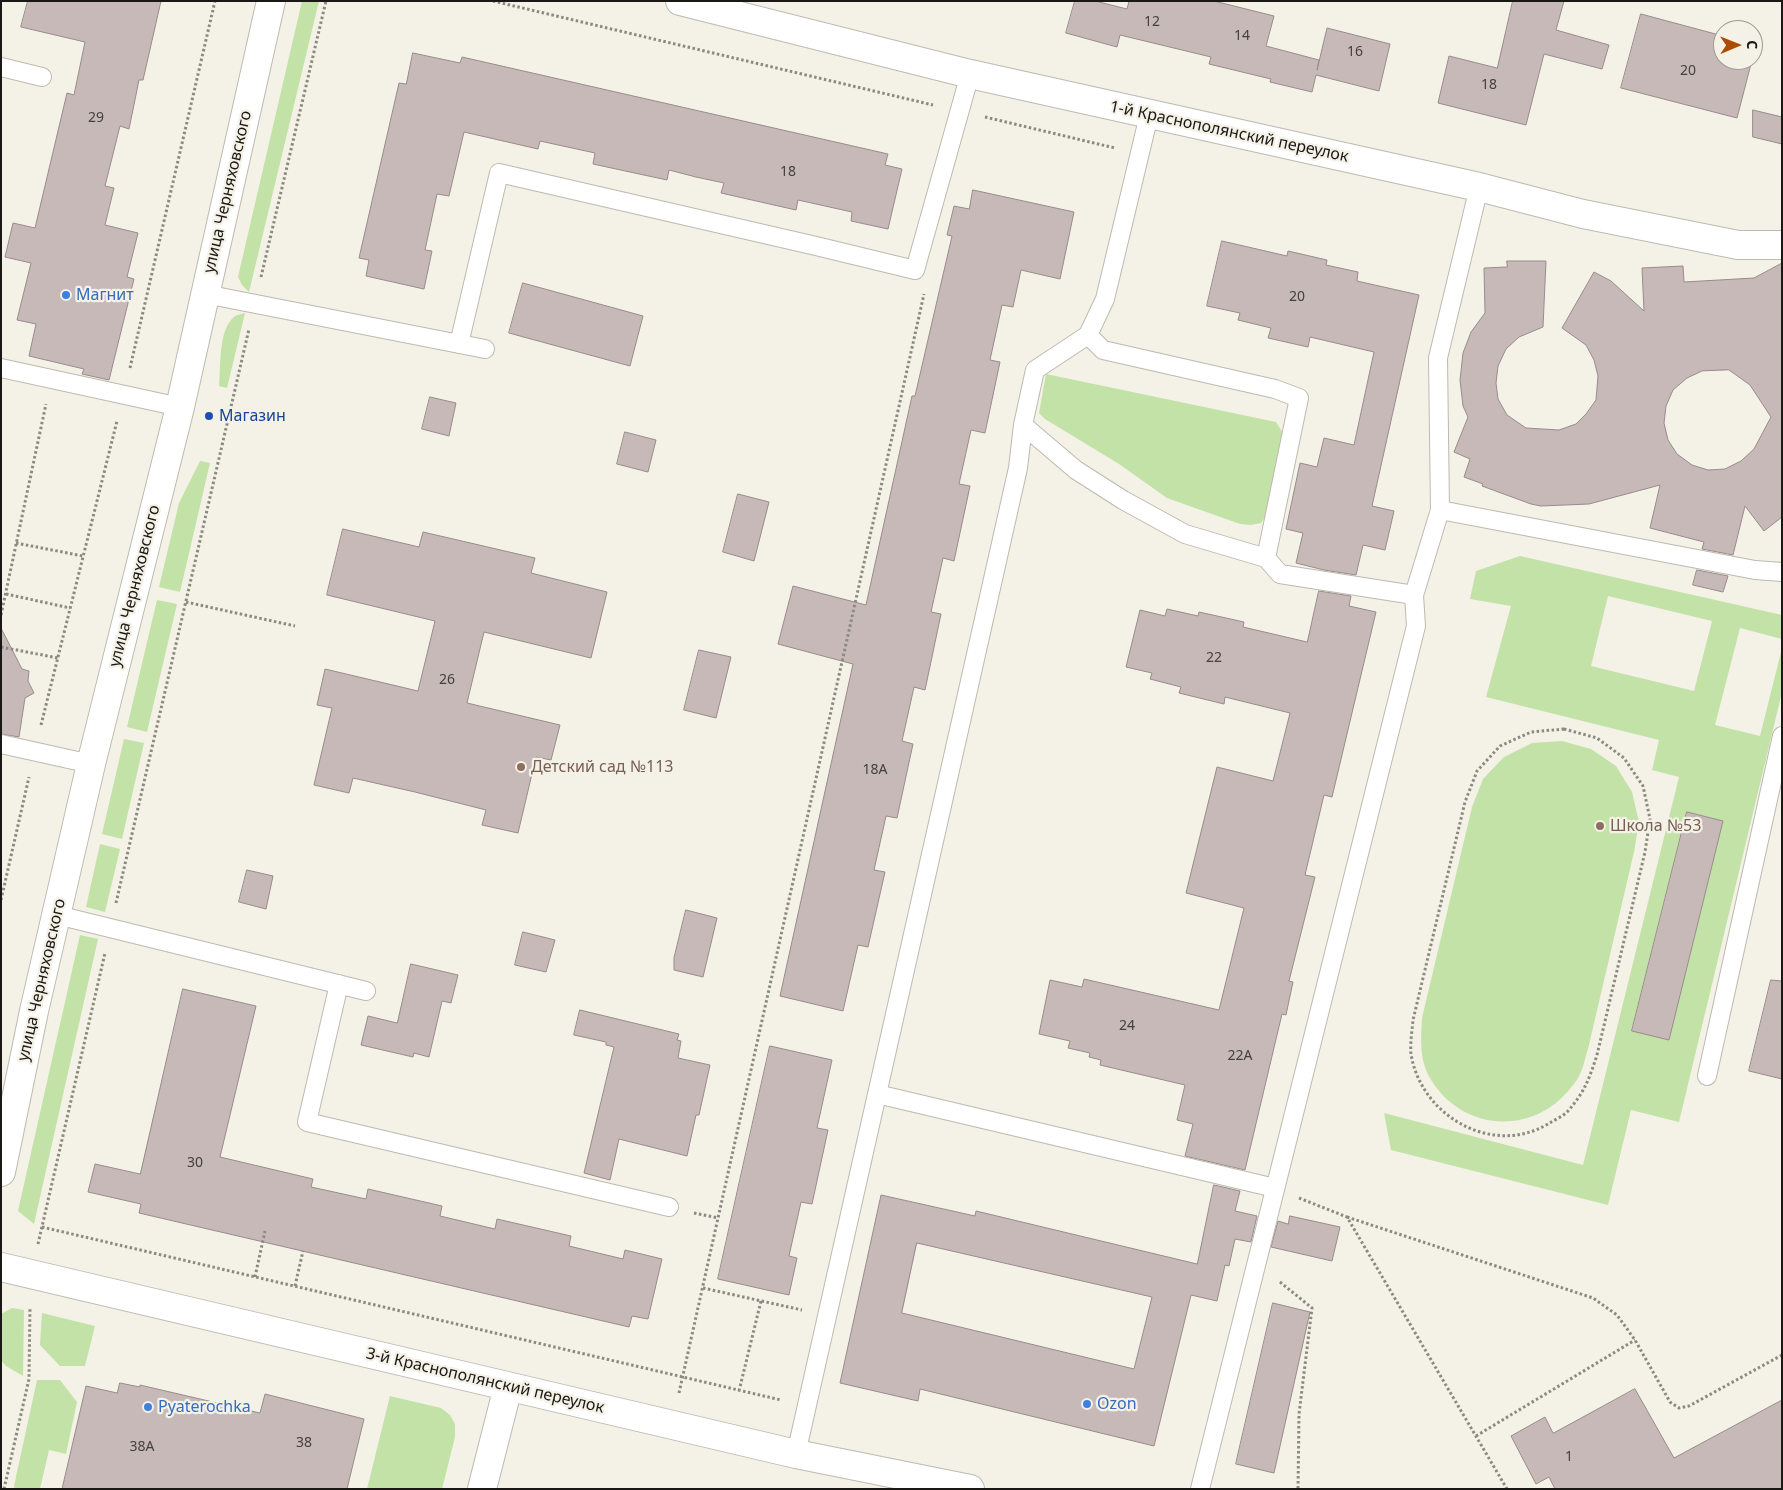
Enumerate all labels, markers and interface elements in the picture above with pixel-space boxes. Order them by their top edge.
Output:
house number: 12 [1144,14,1160,30]
north arrow [1713,20,1763,70]
house number: 14 [1234,28,1250,44]
text: С [1743,40,1762,49]
house number: 16 [1347,44,1363,60]
house number: 20 [1680,63,1696,79]
house number: 18 [1481,77,1497,93]
street label: 1-й Краснополянский переулок [1108,97,1350,167]
street label: улица Черняховского [200,109,256,275]
house number: 29 [88,110,104,126]
house number: 18 [780,164,796,180]
place label: Магнит [76,285,134,305]
marker: Магнит [60,289,72,301]
house number: 20 [1289,289,1305,305]
place label: Магазин [219,406,286,426]
marker: Магазин [203,410,215,422]
street label: улица Черняховского [106,503,164,669]
house number: 22 [1206,650,1222,666]
house number: 26 [439,672,455,688]
place label: Детский сад №113 [531,757,673,777]
marker: Детский сад №113 [515,761,527,773]
house number: 18А [863,762,887,778]
place label: Школа №53 [1610,816,1701,836]
marker: Школа №53 [1594,820,1606,832]
street label: улица Черняховского [14,897,70,1063]
house number: 24 [1119,1018,1135,1034]
house number: 22А [1228,1048,1252,1064]
house number: 30 [187,1155,203,1171]
street label: 3-й Краснополянский переулок [364,1344,606,1418]
place label: Ozon [1097,1394,1137,1414]
place label: Pyaterochka [158,1397,251,1417]
marker: Ozon [1081,1398,1093,1410]
marker: Pyaterochka [142,1401,154,1413]
house number: 38 [296,1435,312,1451]
house number: 38А [130,1439,154,1455]
house number: 1 [1565,1449,1573,1465]

